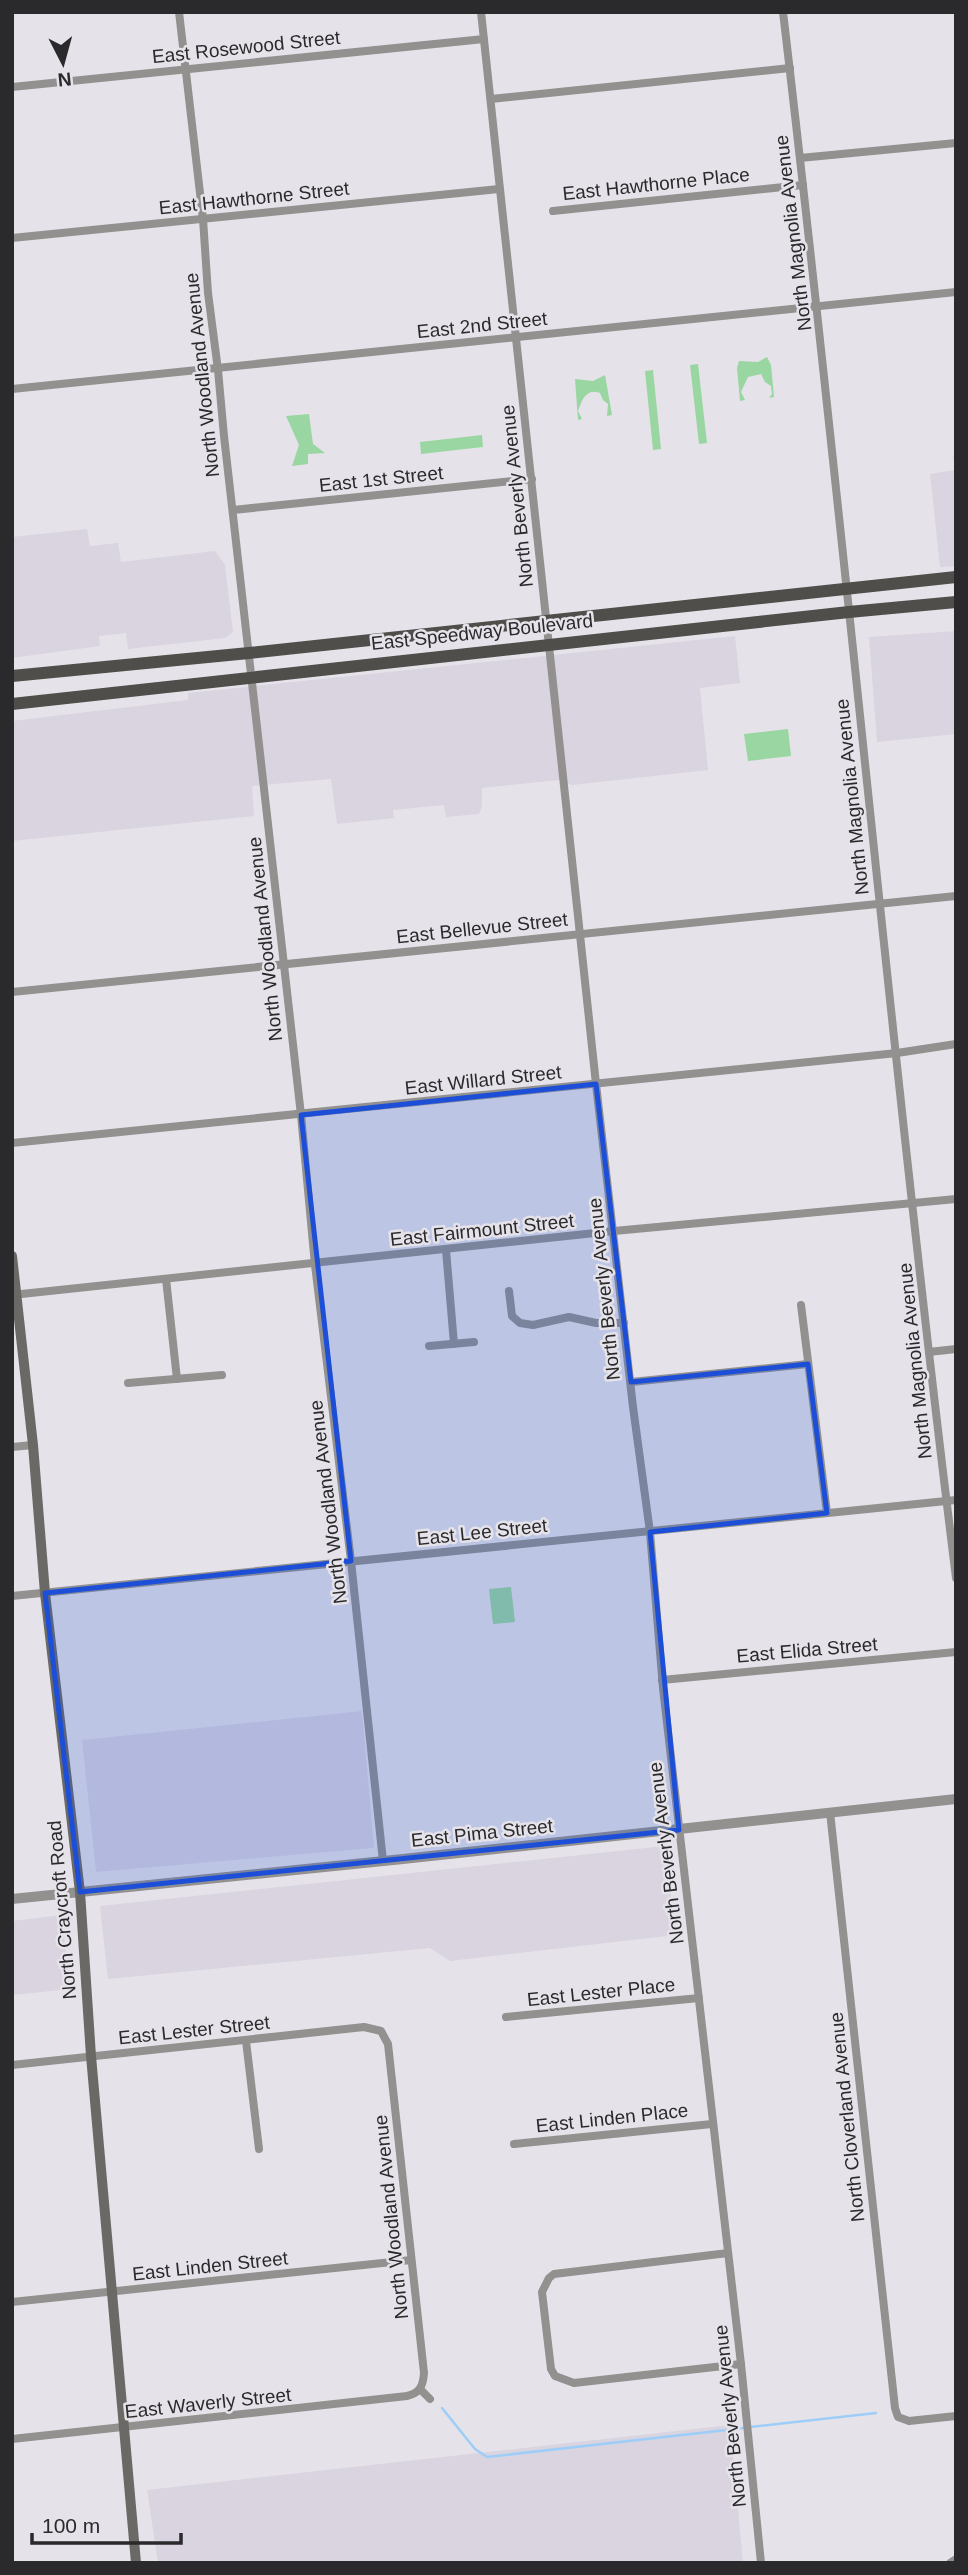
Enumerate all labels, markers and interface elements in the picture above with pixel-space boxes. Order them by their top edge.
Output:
street label: East Rosewood Street [151,27,342,67]
north arrow [28,28,98,98]
text: N [57,68,73,91]
street label: North Magnolia Avenue [771,134,815,332]
street label: East Hawthorne Place [561,164,751,204]
street label: East Hawthorne Street [158,177,351,218]
street label: North Woodland Avenue [181,272,223,478]
street label: East 2nd Street [416,308,549,342]
street label: North Beverly Avenue [497,404,537,588]
street label: East 1st Street [318,462,445,496]
street label: East Speedway Boulevard [370,610,594,654]
street label: North Magnolia Avenue [831,698,873,896]
street label: North Woodland Avenue [244,836,286,1042]
street label: East Bellevue Street [395,908,569,947]
street label: East Willard Street [404,1061,563,1099]
street label: North Beverly Avenue [584,1197,624,1381]
street label: East Fairmount Street [389,1210,576,1250]
street label: North Magnolia Avenue [894,1262,936,1460]
street label: North Woodland Avenue [305,1399,351,1605]
street label: East Lee Street [416,1515,549,1549]
street label: East Elida Street [736,1633,879,1667]
street label: North Beverly Avenue [644,1761,688,1945]
street label: East Pima Street [410,1815,555,1851]
street label: North Craycroft Road [44,1820,80,2000]
street label: East Lester Place [526,1974,676,2010]
street label: North Cloverland Avenue [826,2011,868,2223]
street label: East Lester Street [117,2012,271,2048]
street label: East Linden Place [535,2100,689,2136]
street label: North Woodland Avenue [370,2114,412,2320]
street label: East Linden Street [131,2247,290,2285]
street label: North Beverly Avenue [710,2324,750,2508]
street label: East Waverly Street [124,2384,293,2422]
scale bar [32,2502,180,2546]
text: 100 m [42,2514,100,2537]

